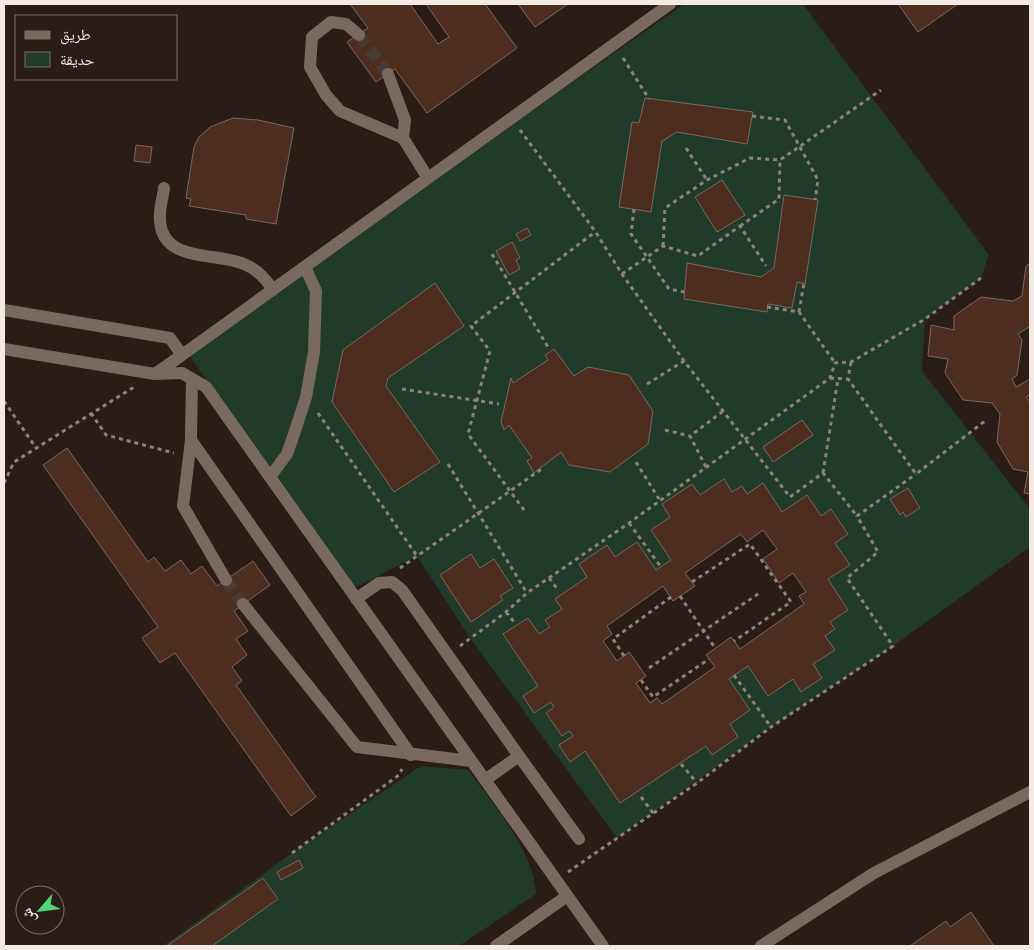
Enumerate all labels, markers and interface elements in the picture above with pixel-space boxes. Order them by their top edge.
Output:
legend [15,15,178,80]
text: طريق [60,25,91,45]
text: حديقة [60,50,95,68]
north arrow [15,885,65,935]
text: ش [17,905,40,927]

